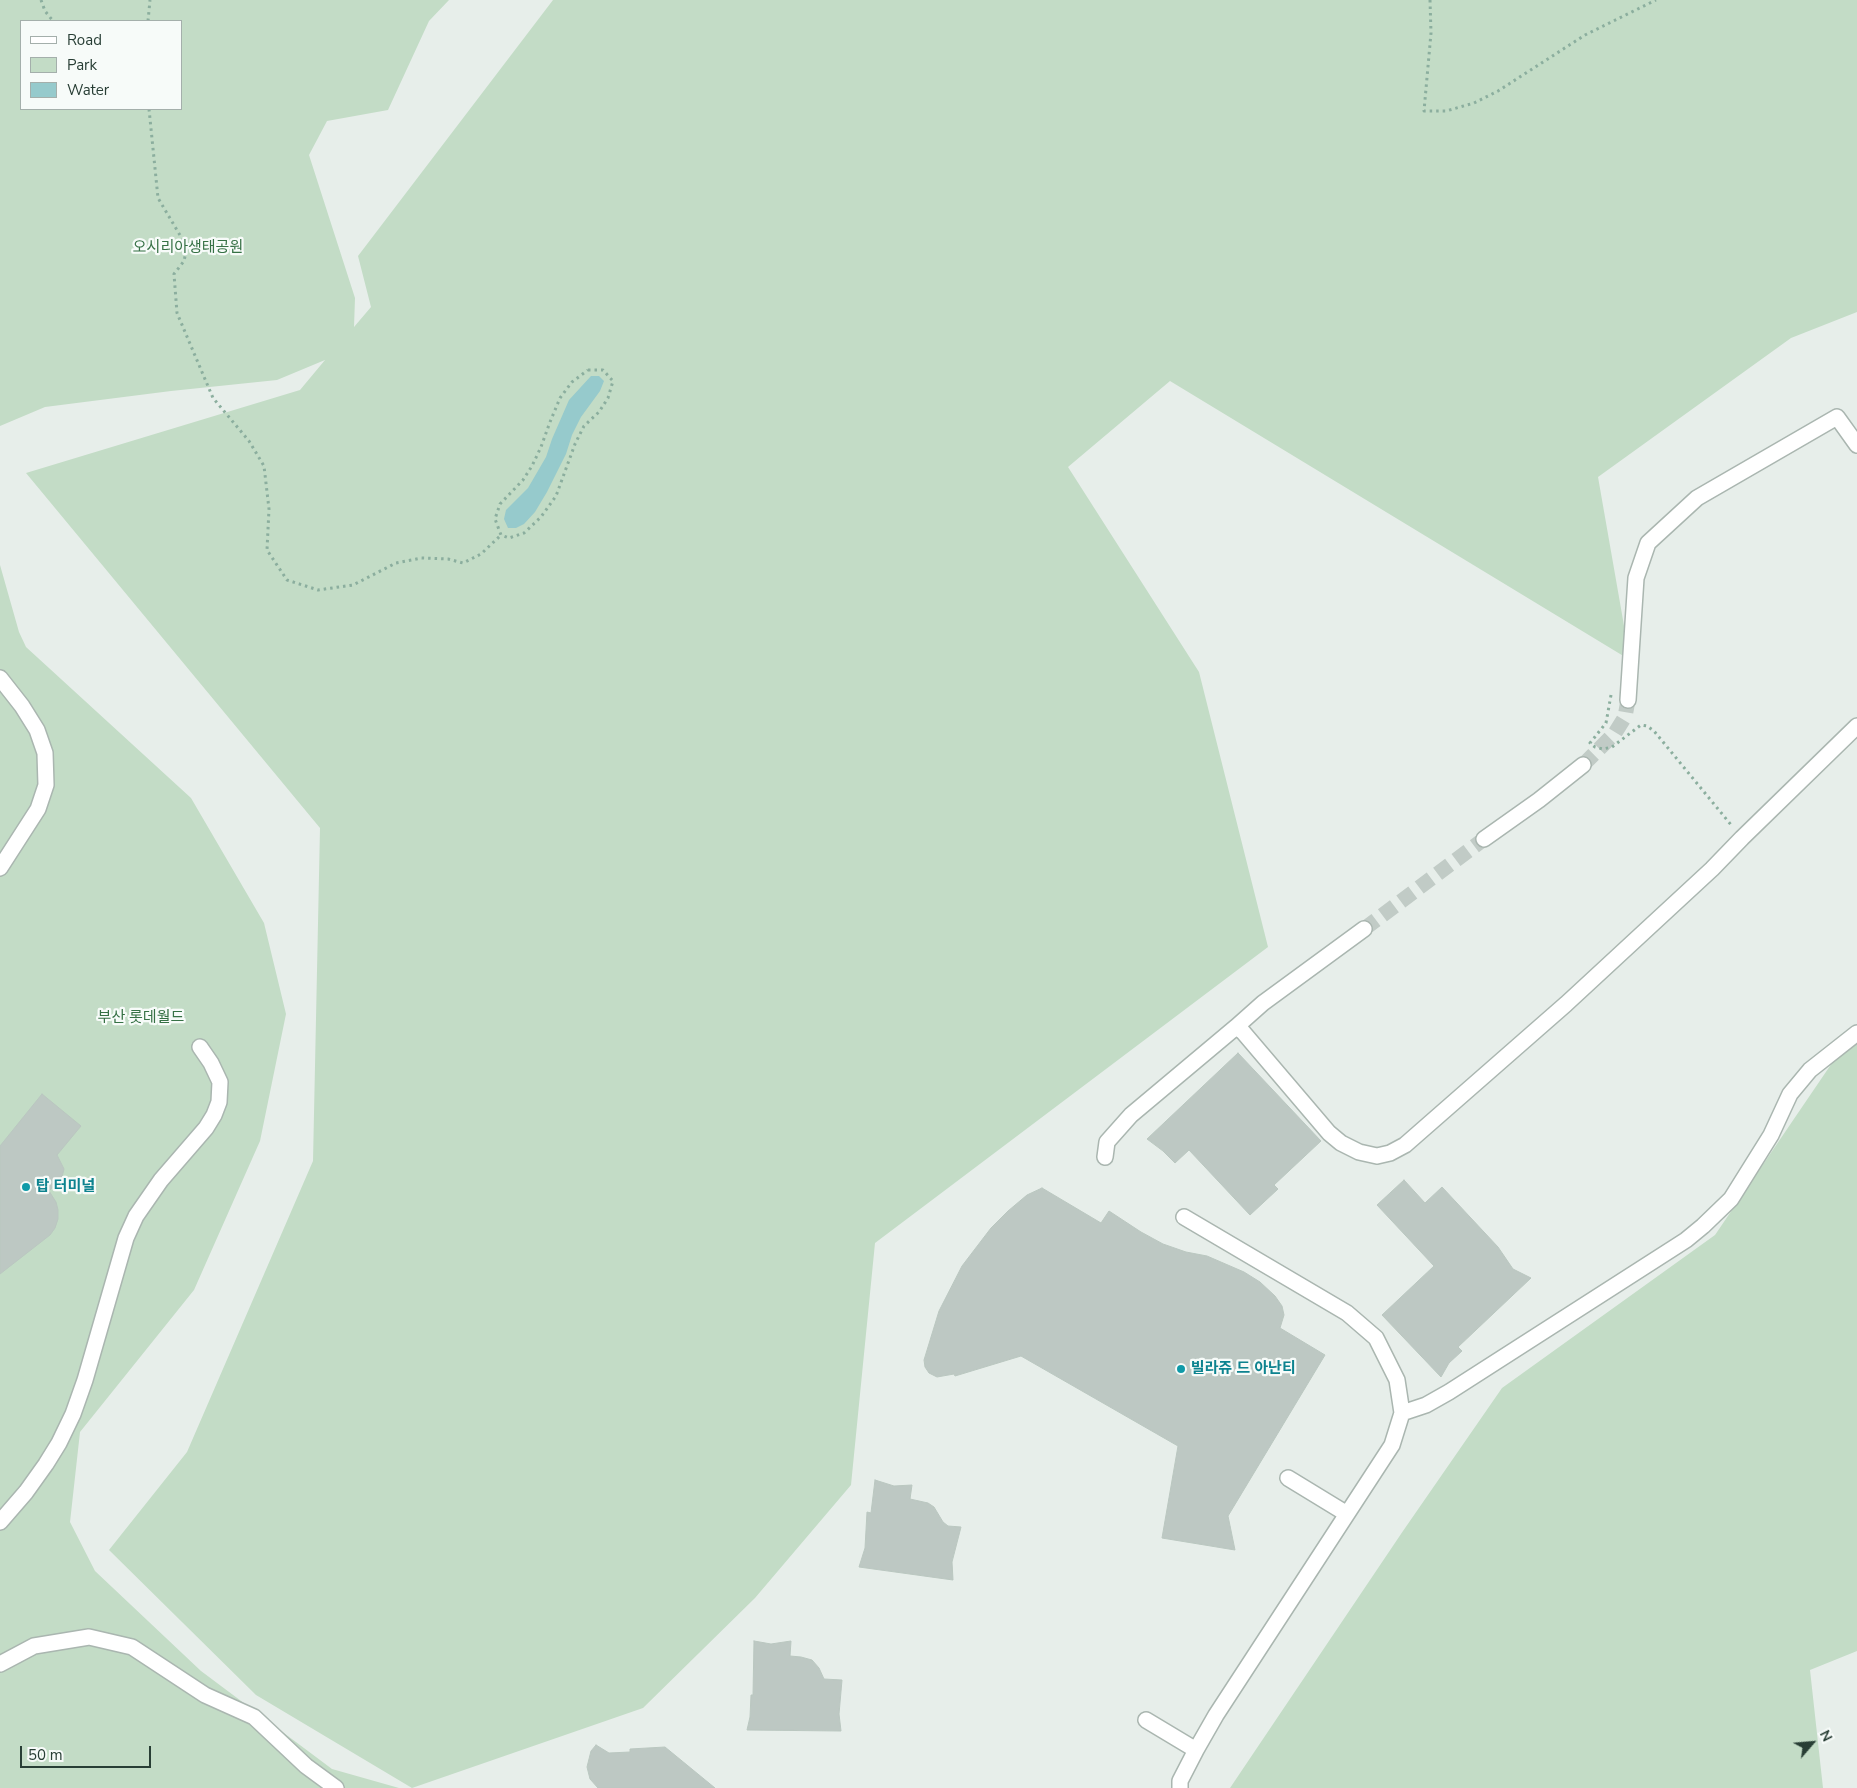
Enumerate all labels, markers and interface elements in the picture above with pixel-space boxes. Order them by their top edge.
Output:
legend [20,20,182,110]
text: Road [67,30,102,50]
text: Park [67,55,97,75]
text: Water [67,80,109,100]
park label: 오시리아생태공원 [133,239,243,257]
park label: 부산 롯데월드 [98,1009,184,1027]
place label: 탑 터미널 [36,1178,95,1196]
marker: 탑 터미널 [20,1181,32,1193]
place label: 빌라쥬 드 아난티 [1191,1360,1296,1378]
marker: 빌라쥬 드 아난티 [1175,1363,1187,1375]
north arrow [1787,1718,1837,1768]
text: N [1815,1727,1837,1745]
scale bar [22,1736,154,1768]
text: 50 m [28,1745,63,1765]

